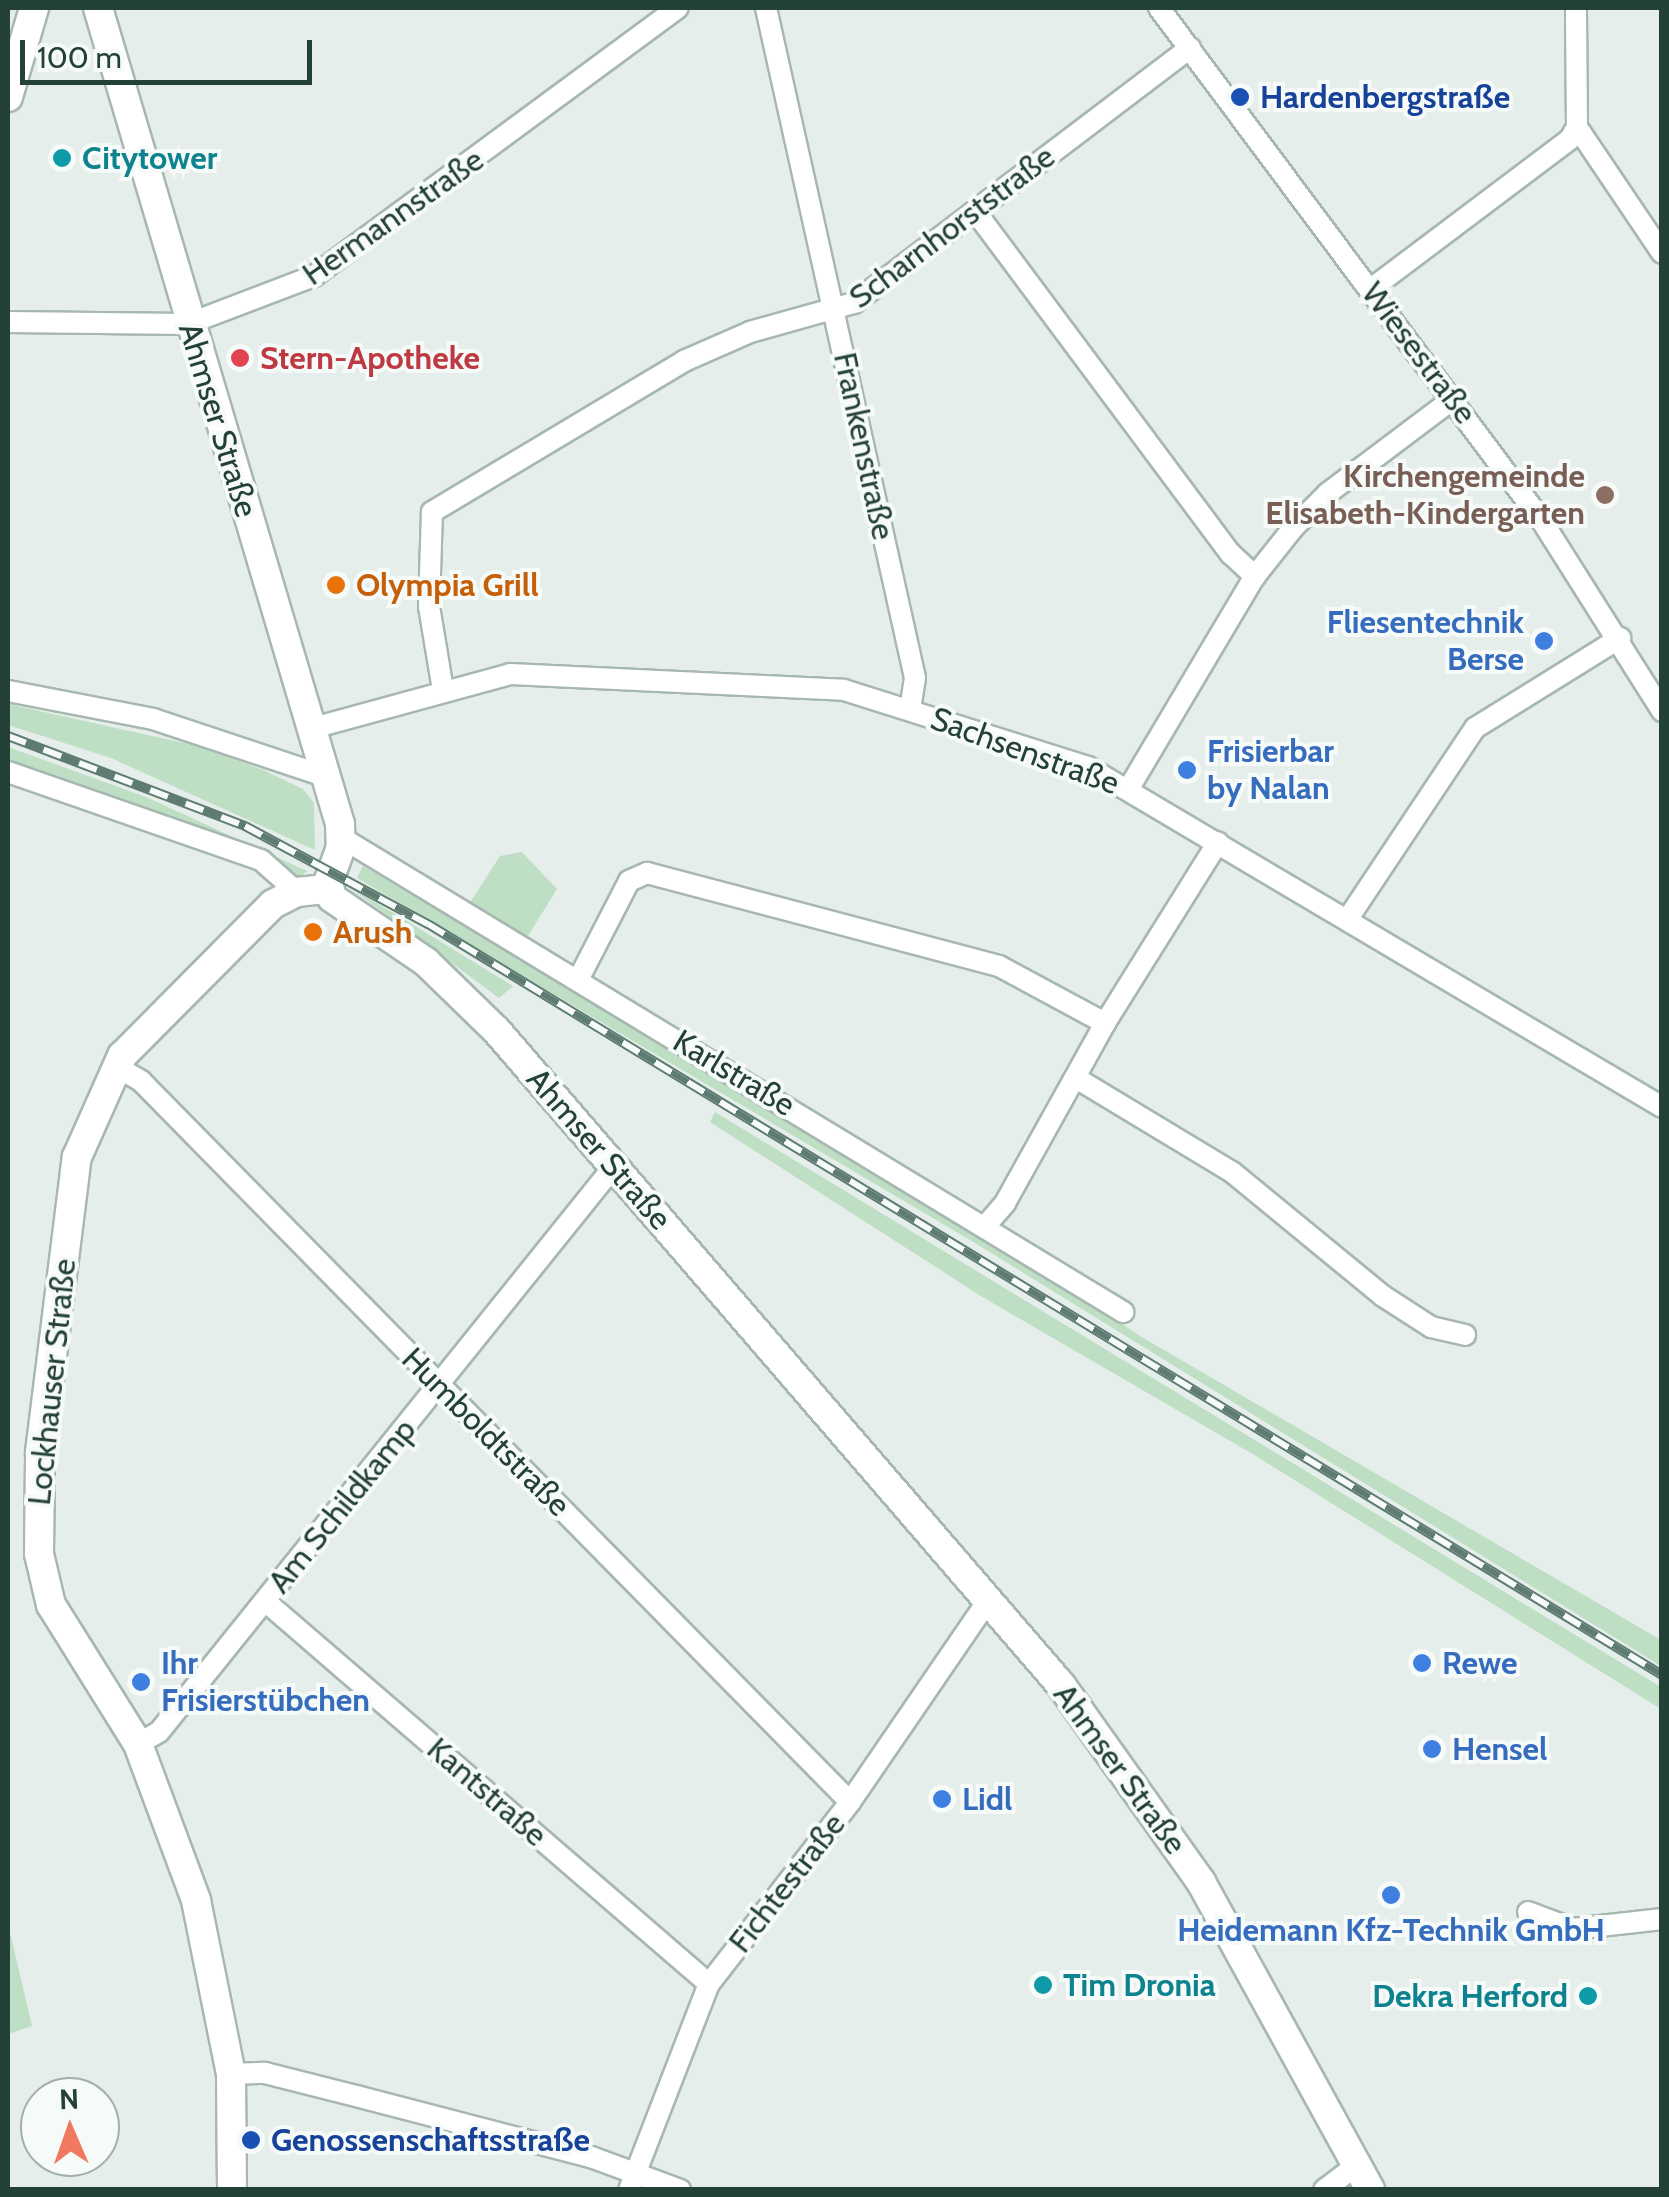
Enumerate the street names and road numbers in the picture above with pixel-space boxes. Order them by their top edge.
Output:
street label: Scharnhorststraße [842,137,1062,317]
street label: Hermannstraße [295,141,491,293]
street label: Wiesestraße [1353,275,1485,431]
street label: Ahmser Straße [170,318,266,522]
street label: Frankenstraße [825,349,903,543]
street label: Sachsenstraße [926,699,1124,803]
street label: Karlstraße [666,1022,802,1124]
street label: Ahmser Straße [519,1061,679,1237]
street label: Lockhauser Straße [20,1257,84,1507]
street label: Humboldtstraße [394,1340,578,1524]
street label: Am Schildkamp [260,1411,424,1601]
street label: Ahmser Straße [1045,1676,1195,1862]
street label: Kantstraße [419,1730,555,1854]
street label: Fichtestraße [721,1806,853,1960]

